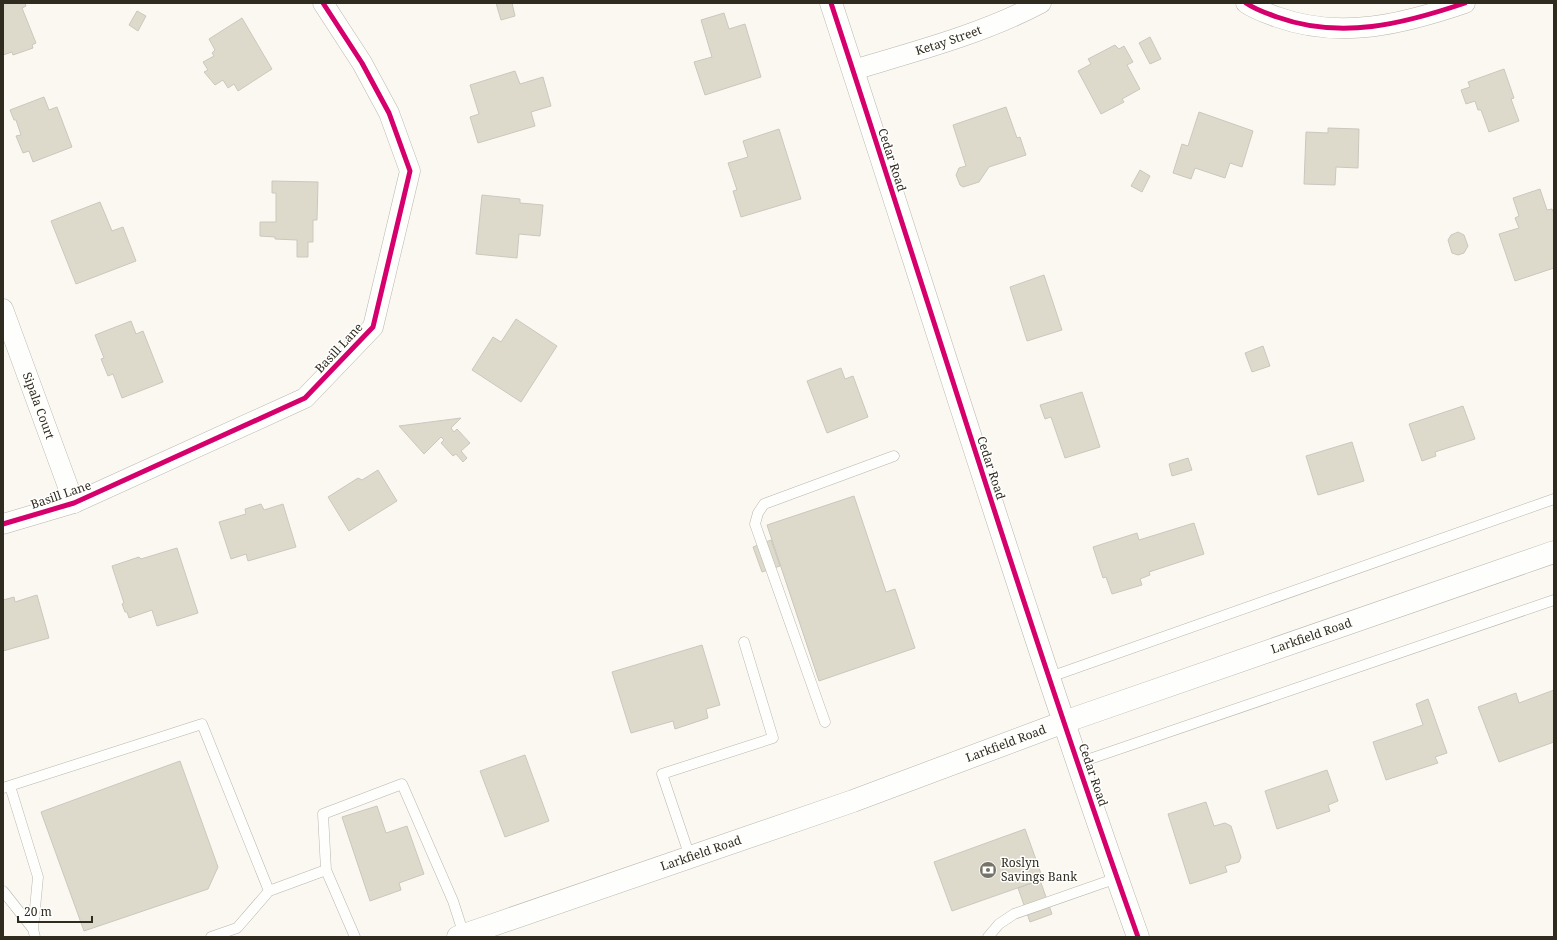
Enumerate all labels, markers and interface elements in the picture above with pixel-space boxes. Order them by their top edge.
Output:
street label: Ketay Street [913,21,984,59]
street label: Cedar Road [874,126,911,194]
street label: Basill Lane [311,319,366,376]
street label: Sipala Court [19,370,59,441]
street label: Cedar Road [973,434,1010,502]
street label: Basill Lane [28,476,93,513]
street label: Larkfield Road [1269,614,1355,658]
street label: Larkfield Road [963,720,1049,766]
street label: Cedar Road [1075,741,1112,809]
street label: Larkfield Road [658,831,744,875]
place label: Roslyn Savings Bank [1001,854,1078,885]
bank icon: Roslyn Savings Bank [978,860,998,880]
scale bar [18,898,92,924]
text: 20 m [24,903,52,920]

